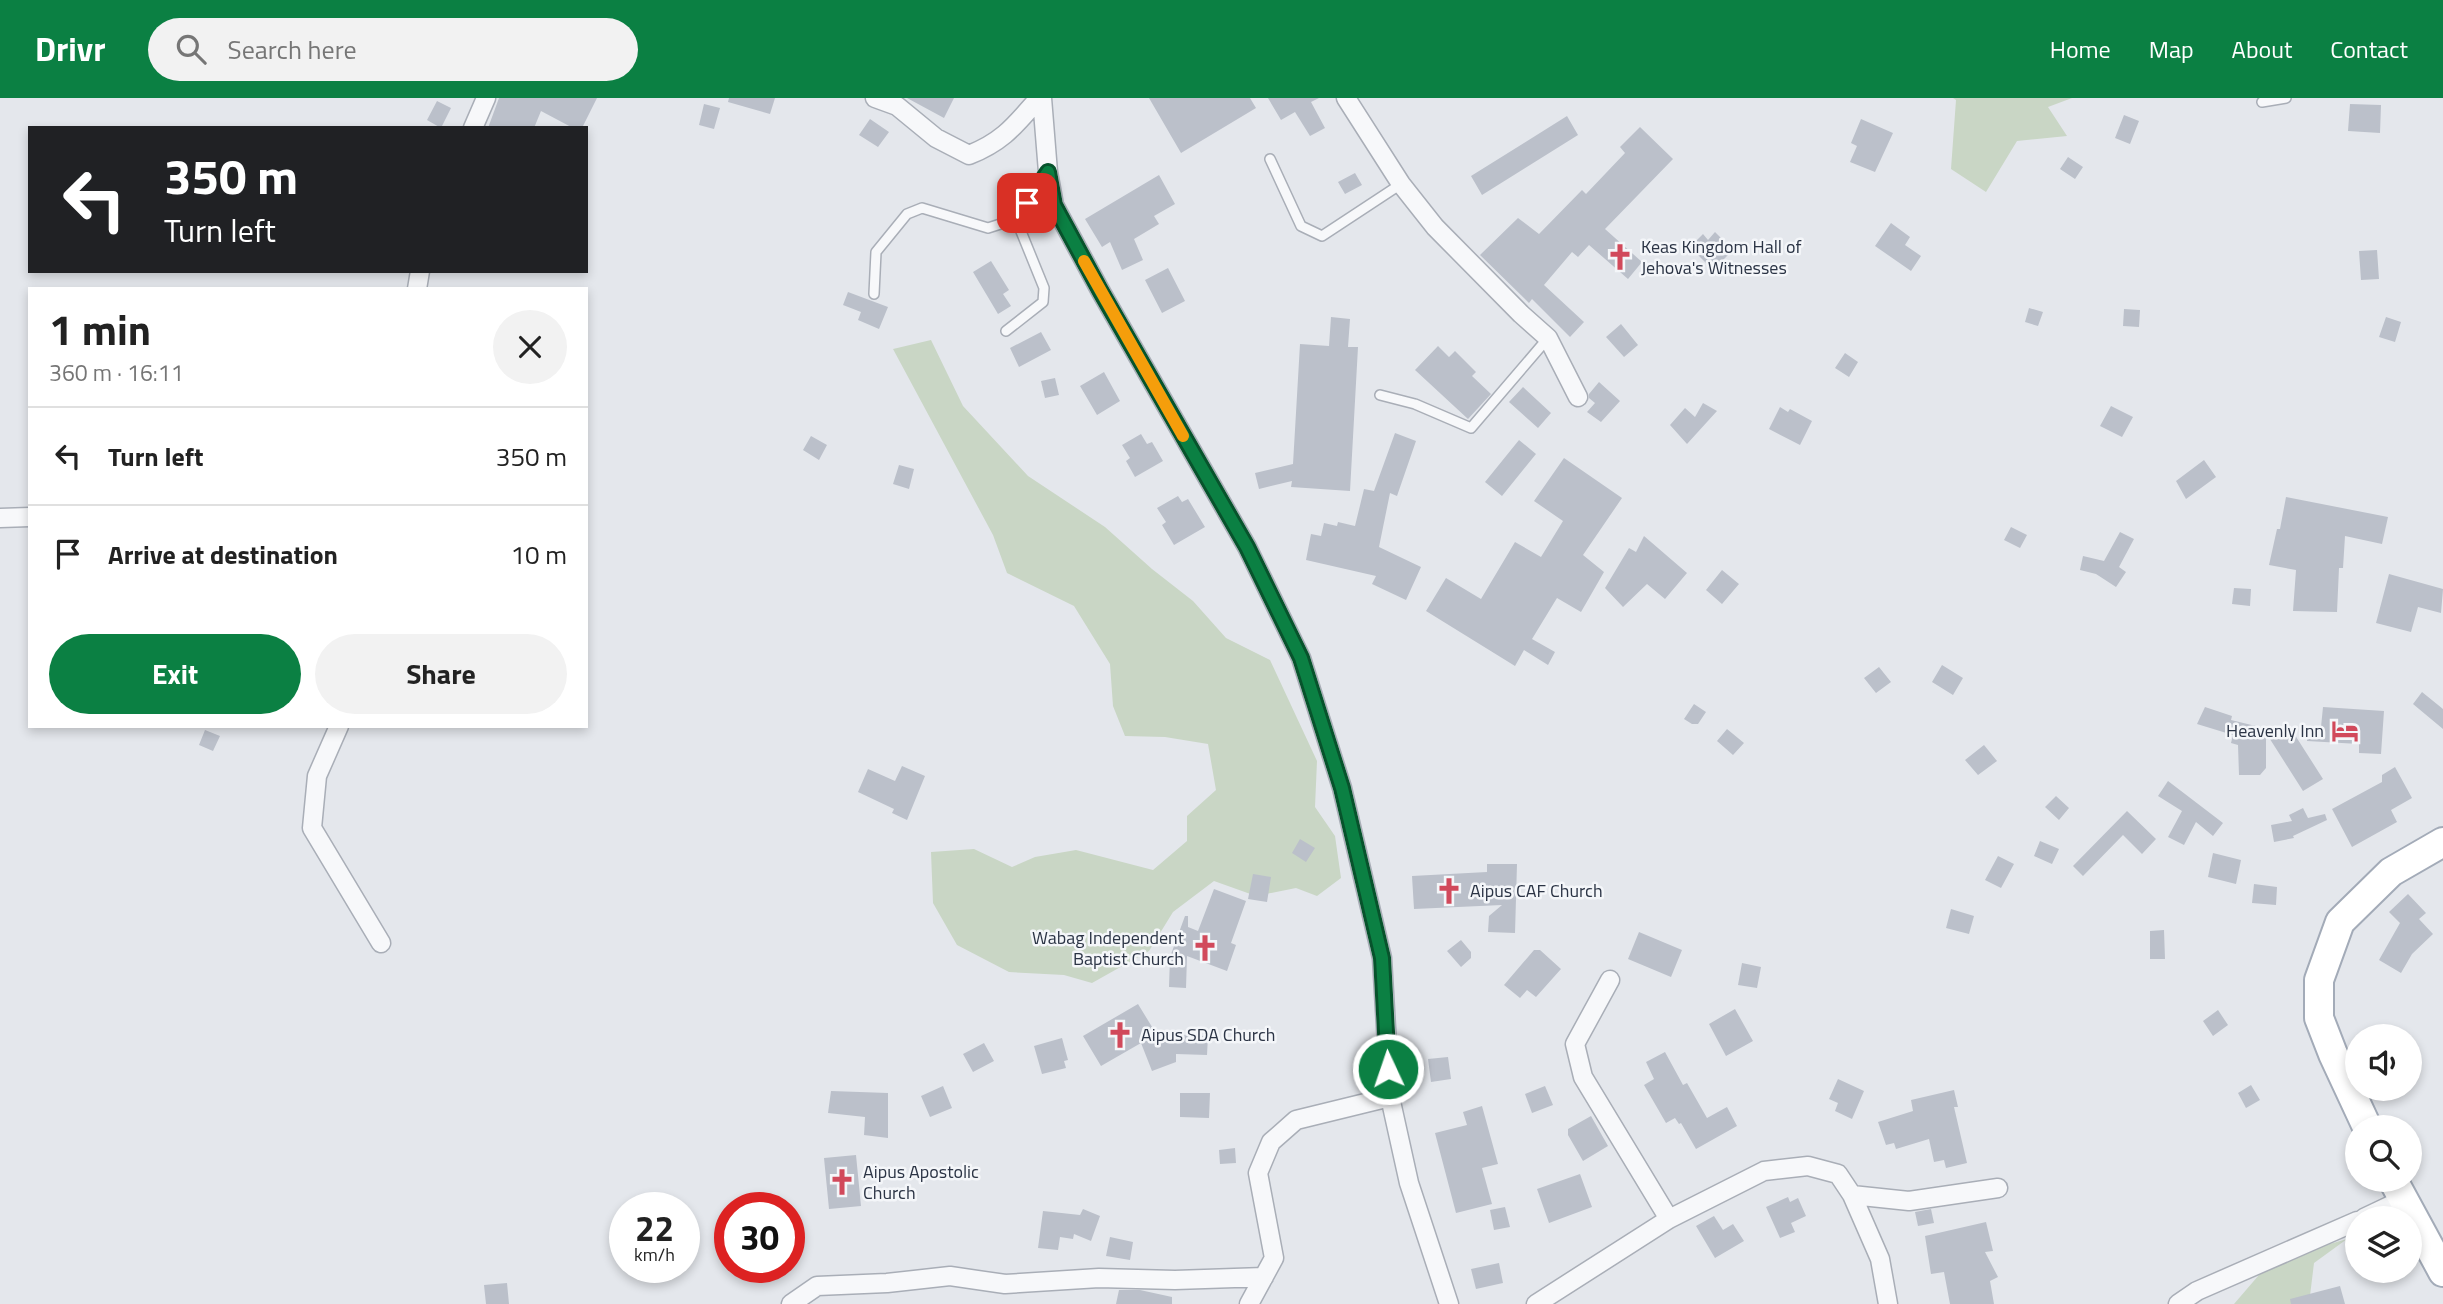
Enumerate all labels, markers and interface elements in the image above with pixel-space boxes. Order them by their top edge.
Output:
search box [148,18,638,81]
text: Drivr [35,24,106,74]
icon: search [172,30,210,68]
text: Search here [228,30,357,69]
text: Home [2050,31,2111,67]
text: Map [2149,31,2194,67]
text: About [2232,31,2292,67]
text: Contact [2330,31,2408,67]
text: 350 m [164,138,298,213]
icon: left [49,154,140,245]
pin [997,173,1057,233]
icon: arrive [1008,184,1046,222]
text: Turn left [164,206,276,254]
place label: Keas Kingdom Hall of Jehova's Witnesses [1641,233,1801,281]
church icon: Keas Kingdom Hall of Jehova's Witnesses [1605,242,1635,272]
text: 1 min [49,297,151,361]
button: close [493,310,567,384]
text: 360 m · 16:11 [49,355,184,390]
icon: left [49,437,87,475]
text: Turn left [108,437,203,476]
text: 350 m [496,437,567,476]
icon: arrive [49,535,87,573]
text: Arrive at destination [108,535,338,574]
text: 10 m [510,535,567,574]
button: Exit [49,634,301,714]
button: Share [315,634,567,714]
hotel icon: Heavenly Inn [2330,716,2360,746]
place label: Heavenly Inn [2226,717,2324,744]
church icon: Aipus CAF Church [1434,876,1464,906]
place label: Aipus CAF Church [1470,877,1603,904]
place label: Wabag Independent Baptist Church [1032,924,1185,972]
church icon: Wabag Independent Baptist Church [1190,933,1220,963]
church icon: Aipus SDA Church [1105,1020,1135,1050]
place label: Aipus SDA Church [1141,1021,1275,1048]
map controls [2345,1024,2422,1283]
button: sound [2345,1024,2422,1101]
position arrow [1351,1032,1425,1106]
button: search [2345,1115,2422,1192]
place label: Aipus Apostolic Church [863,1158,979,1206]
church icon: Aipus Apostolic Church [827,1167,857,1197]
speed limit sign: 30 [714,1192,805,1283]
text: 22 [635,1201,674,1255]
button: layers [2345,1206,2422,1283]
text: km/h [634,1241,675,1268]

